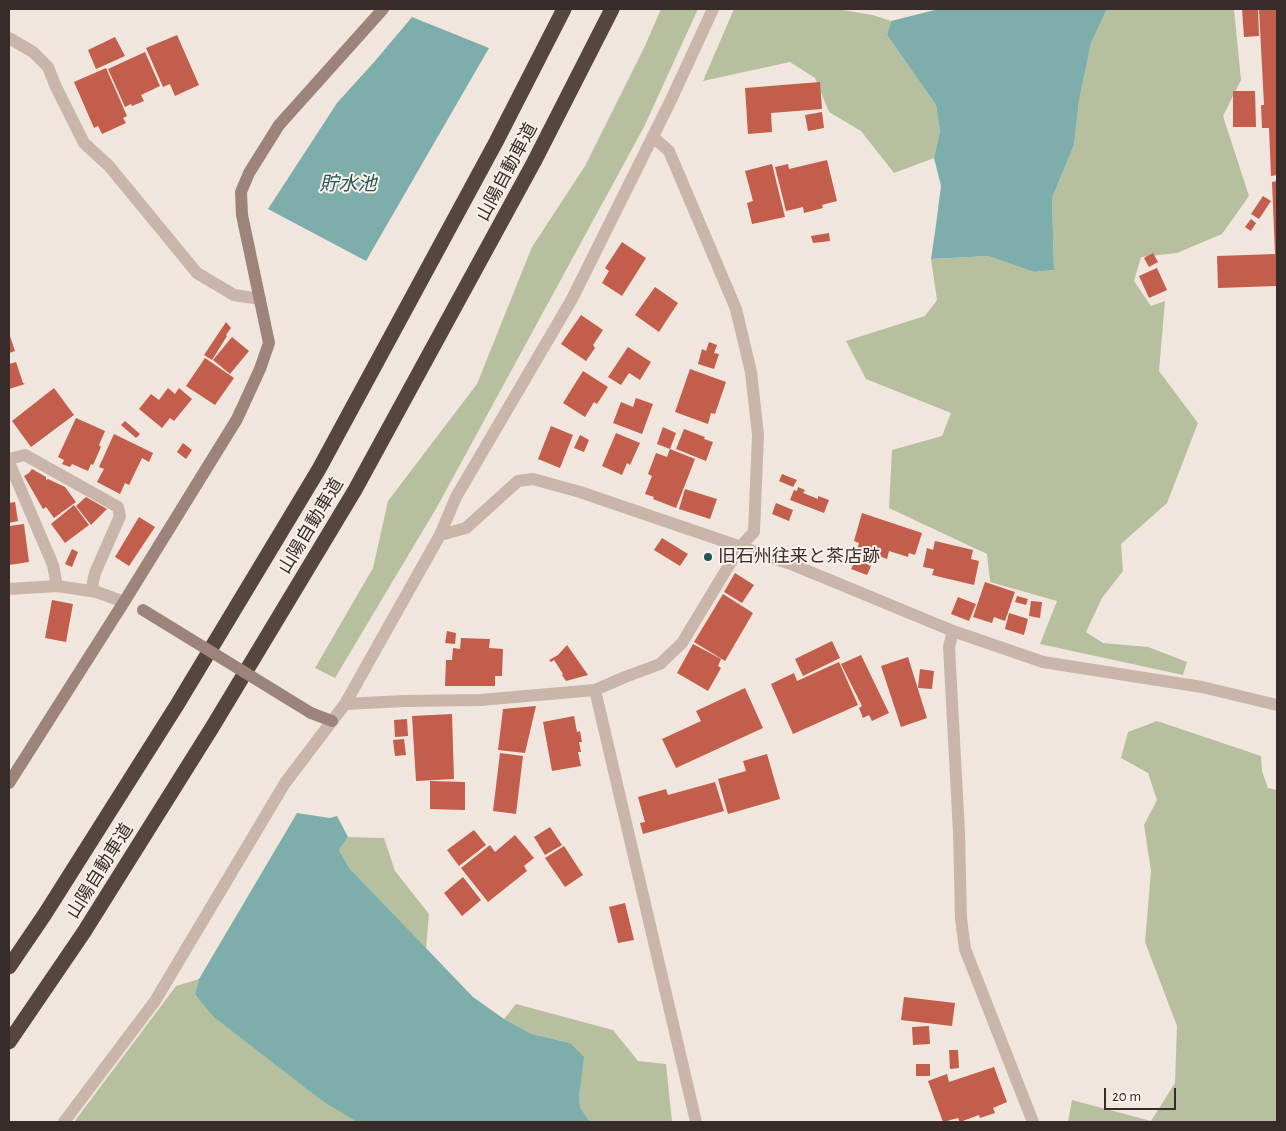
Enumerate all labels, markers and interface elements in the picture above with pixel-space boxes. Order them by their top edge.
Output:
street label: 山陽自動車道 [472,119,542,225]
water label: 貯水池 [320,173,376,195]
street label: 山陽自動車道 [274,474,348,578]
place label: 旧石州往来と茶店跡 [718,546,880,568]
marker: 旧石州往来と茶店跡 [702,551,714,563]
street label: 山陽自動車道 [62,819,138,923]
scale bar [1106,1078,1178,1110]
text: 20 m [1112,1089,1141,1104]

